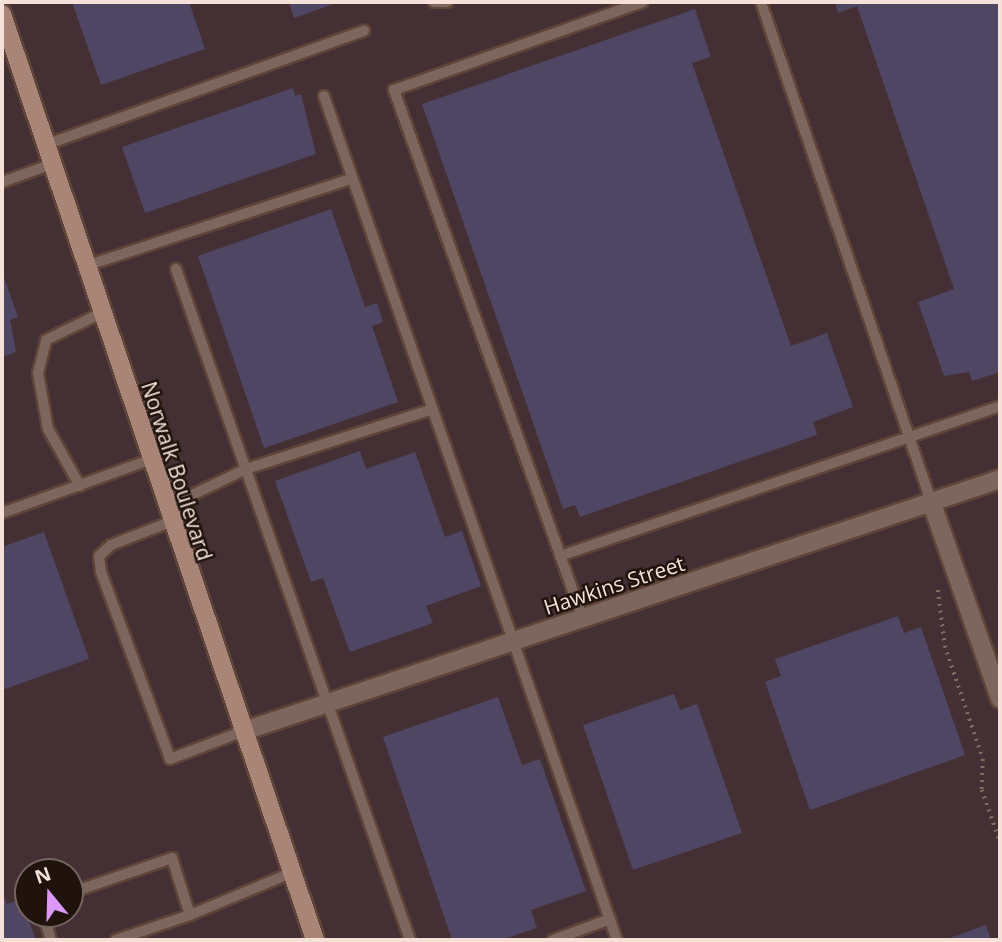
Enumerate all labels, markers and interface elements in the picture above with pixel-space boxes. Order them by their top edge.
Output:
street label: Norwalk Boulevard [136,378,218,564]
street label: Hawkins Street [540,550,688,620]
north arrow [14,858,84,928]
text: N [31,860,54,890]

